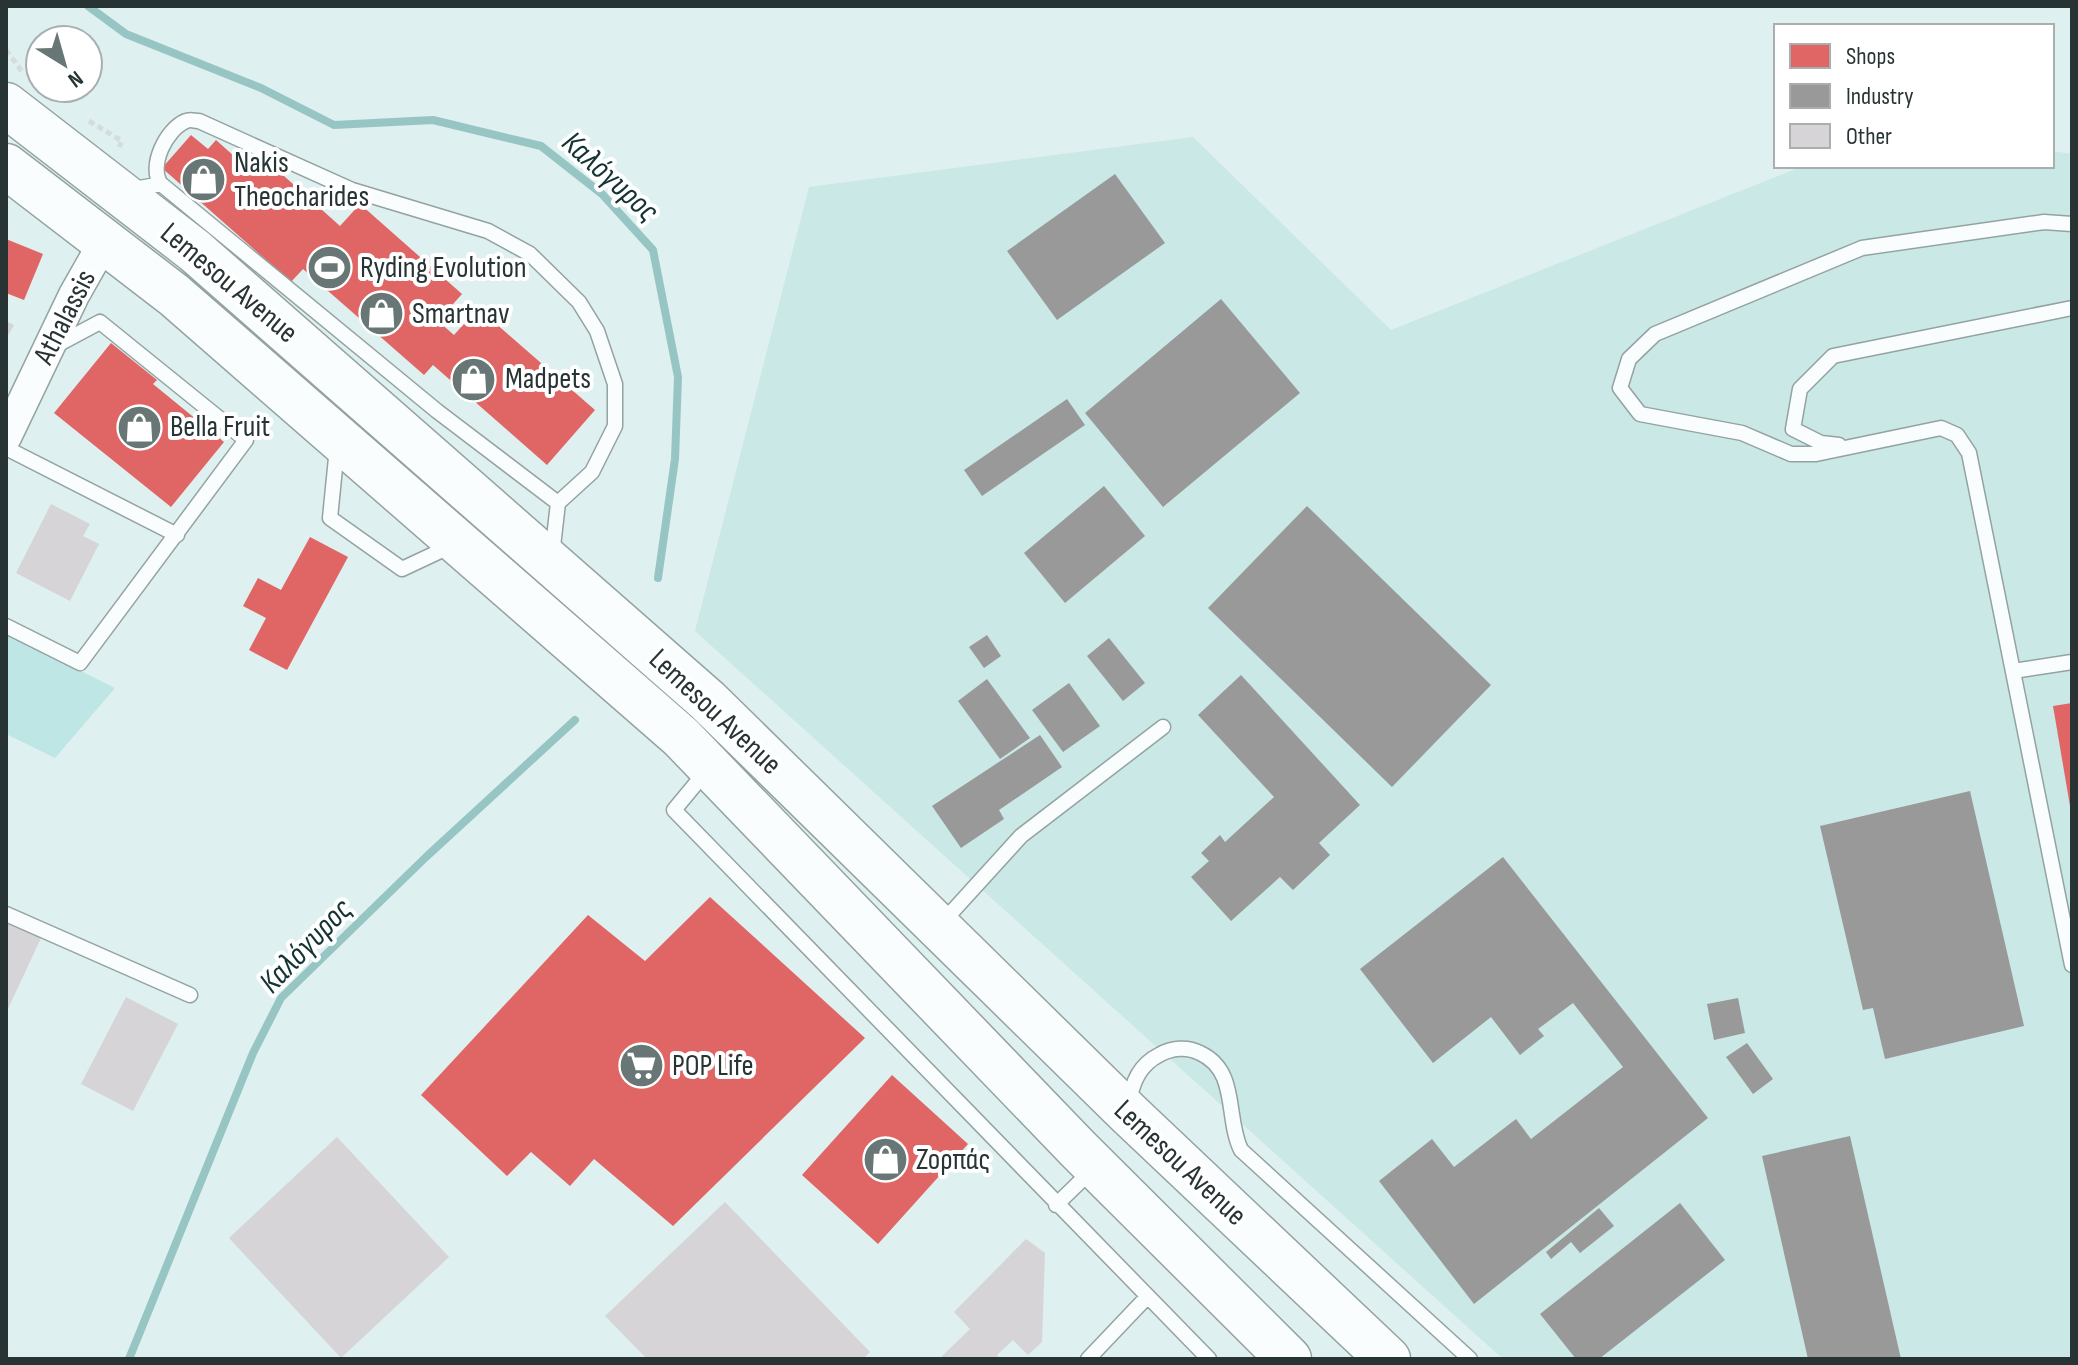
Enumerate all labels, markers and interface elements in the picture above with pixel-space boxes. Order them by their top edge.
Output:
north arrow [24,24,104,104]
legend [1774,24,2054,168]
text: Shops [1846,42,1895,71]
text: N [62,64,88,93]
text: Industry [1846,82,1913,111]
text: Other [1846,122,1892,151]
water label: Καλόγυρος [553,123,667,231]
place label: Nakis Theocharides [234,145,369,215]
shop icon: Nakis Theocharides [179,156,227,204]
street label: Lemesou Avenue [153,215,305,351]
sports icon: Ryding Evolution [305,244,353,292]
place label: Ryding Evolution [360,250,527,286]
street label: Athalassis [26,264,104,371]
shop icon: Smartnav [357,290,405,338]
place label: Smartnav [412,296,510,332]
shop icon: Madpets [450,355,498,403]
place label: Madpets [505,361,591,397]
shop icon: Bella Fruit [115,403,163,451]
place label: Bella Fruit [170,409,270,445]
street label: Lemesou Avenue [641,642,789,782]
water label: Καλόγυρος [251,890,361,1002]
supermarket icon: POP Life [617,1042,665,1090]
place label: POP Life [672,1048,754,1084]
street label: Lemesou Avenue [1106,1093,1254,1233]
shop icon: Ζορπάς [861,1136,909,1184]
place label: Ζορπάς [916,1142,990,1178]

